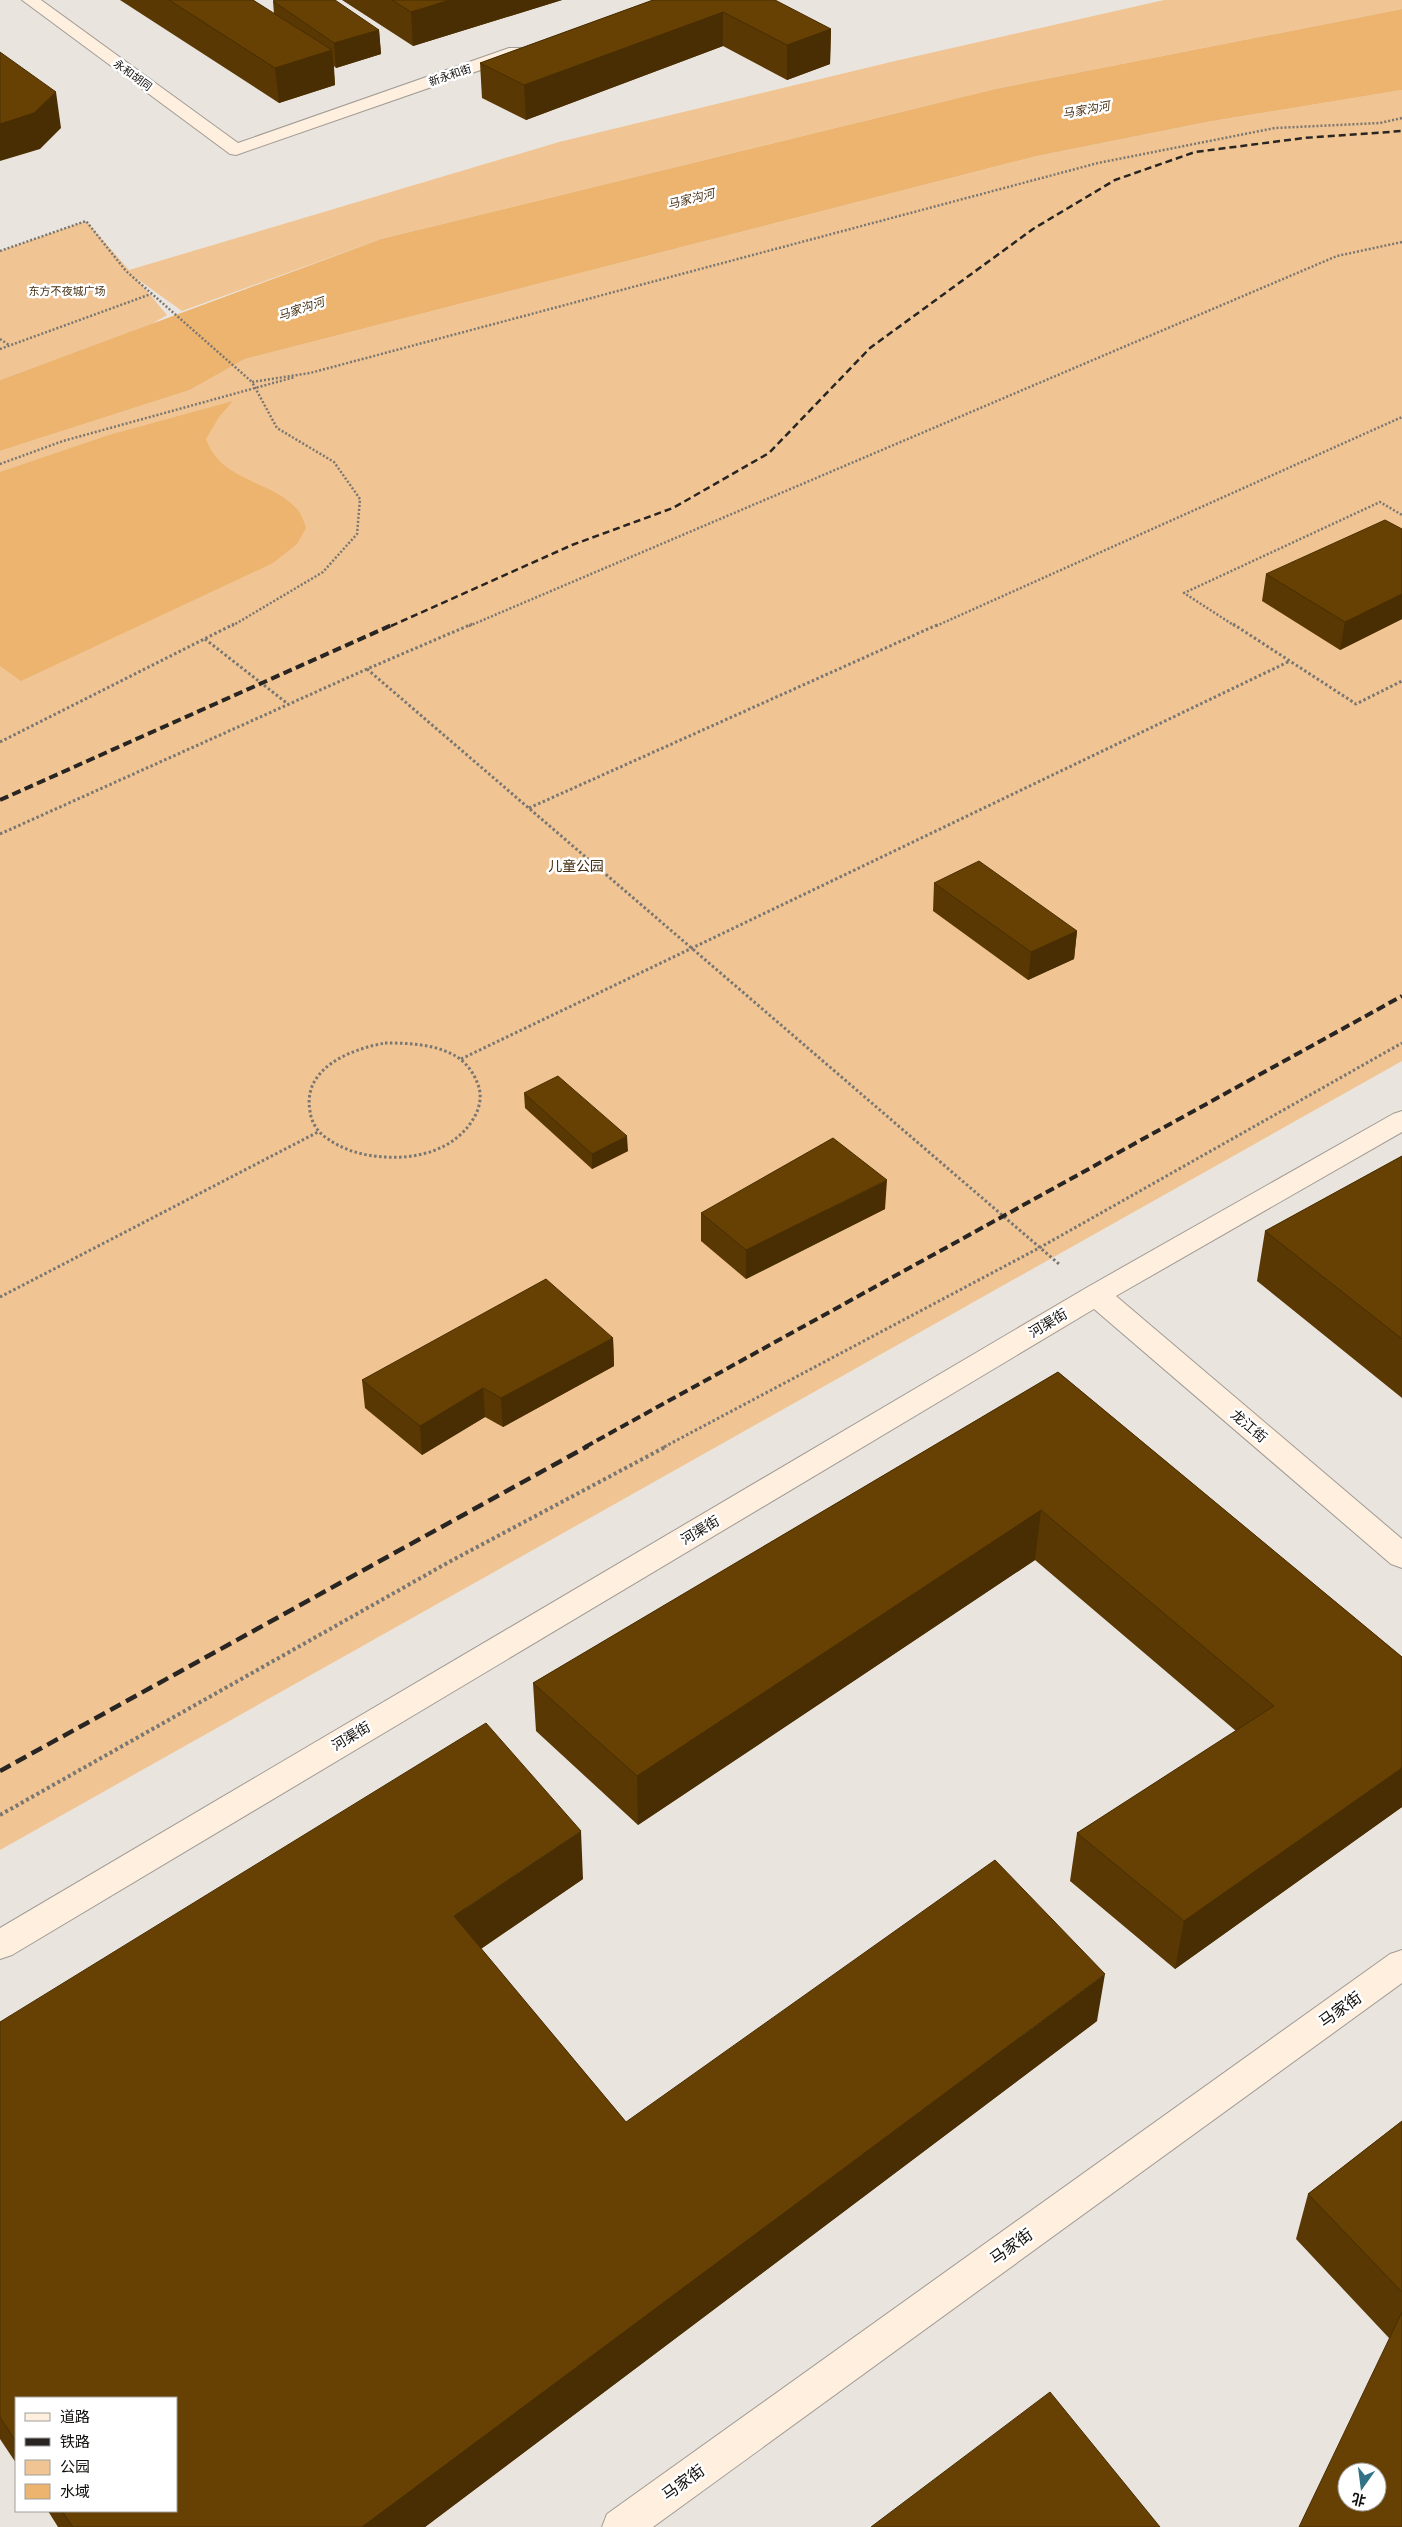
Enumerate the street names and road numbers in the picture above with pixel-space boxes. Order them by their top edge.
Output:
street label: 永和胡同 [112,56,155,93]
street label: 新永和街 [427,61,473,88]
street label: 河渠街 [1025,1304,1070,1341]
street label: 龙江街 [1228,1406,1271,1446]
street label: 河渠街 [677,1511,722,1548]
street label: 河渠街 [328,1717,373,1754]
street label: 马家街 [1315,1987,1365,2030]
street label: 马家街 [986,2224,1036,2267]
street label: 马家街 [658,2460,708,2503]

